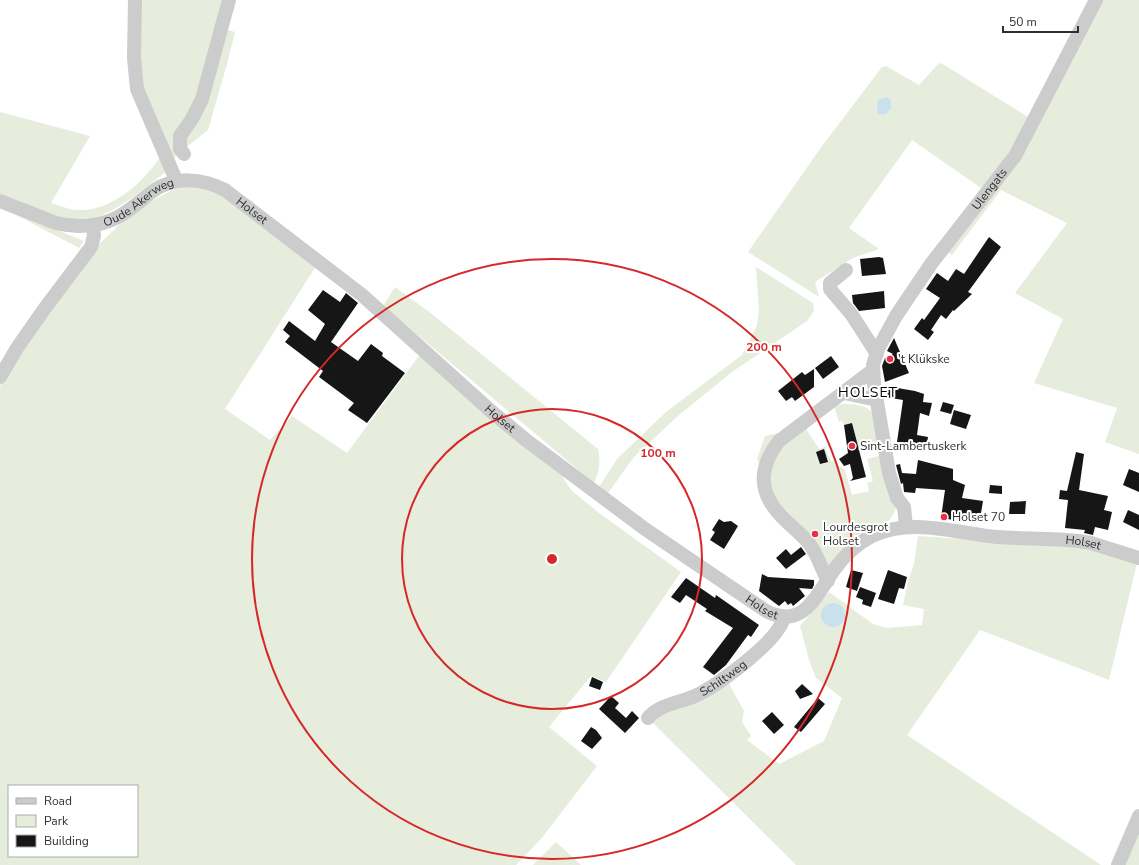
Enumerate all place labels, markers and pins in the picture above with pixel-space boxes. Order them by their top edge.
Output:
place label: 't Klükske [898,351,950,367]
marker: 't Klükske [885,354,895,364]
place label: Sint-Lambertuskerk [860,438,968,454]
marker: Sint-Lambertuskerk [847,441,857,451]
place label: Holset 70 [952,509,1005,525]
marker: Holset 70 [939,512,949,522]
place label: Lourdesgrot Holset [823,519,889,549]
marker: Lourdesgrot Holset [810,529,820,539]
centre of rings [545,552,559,566]

